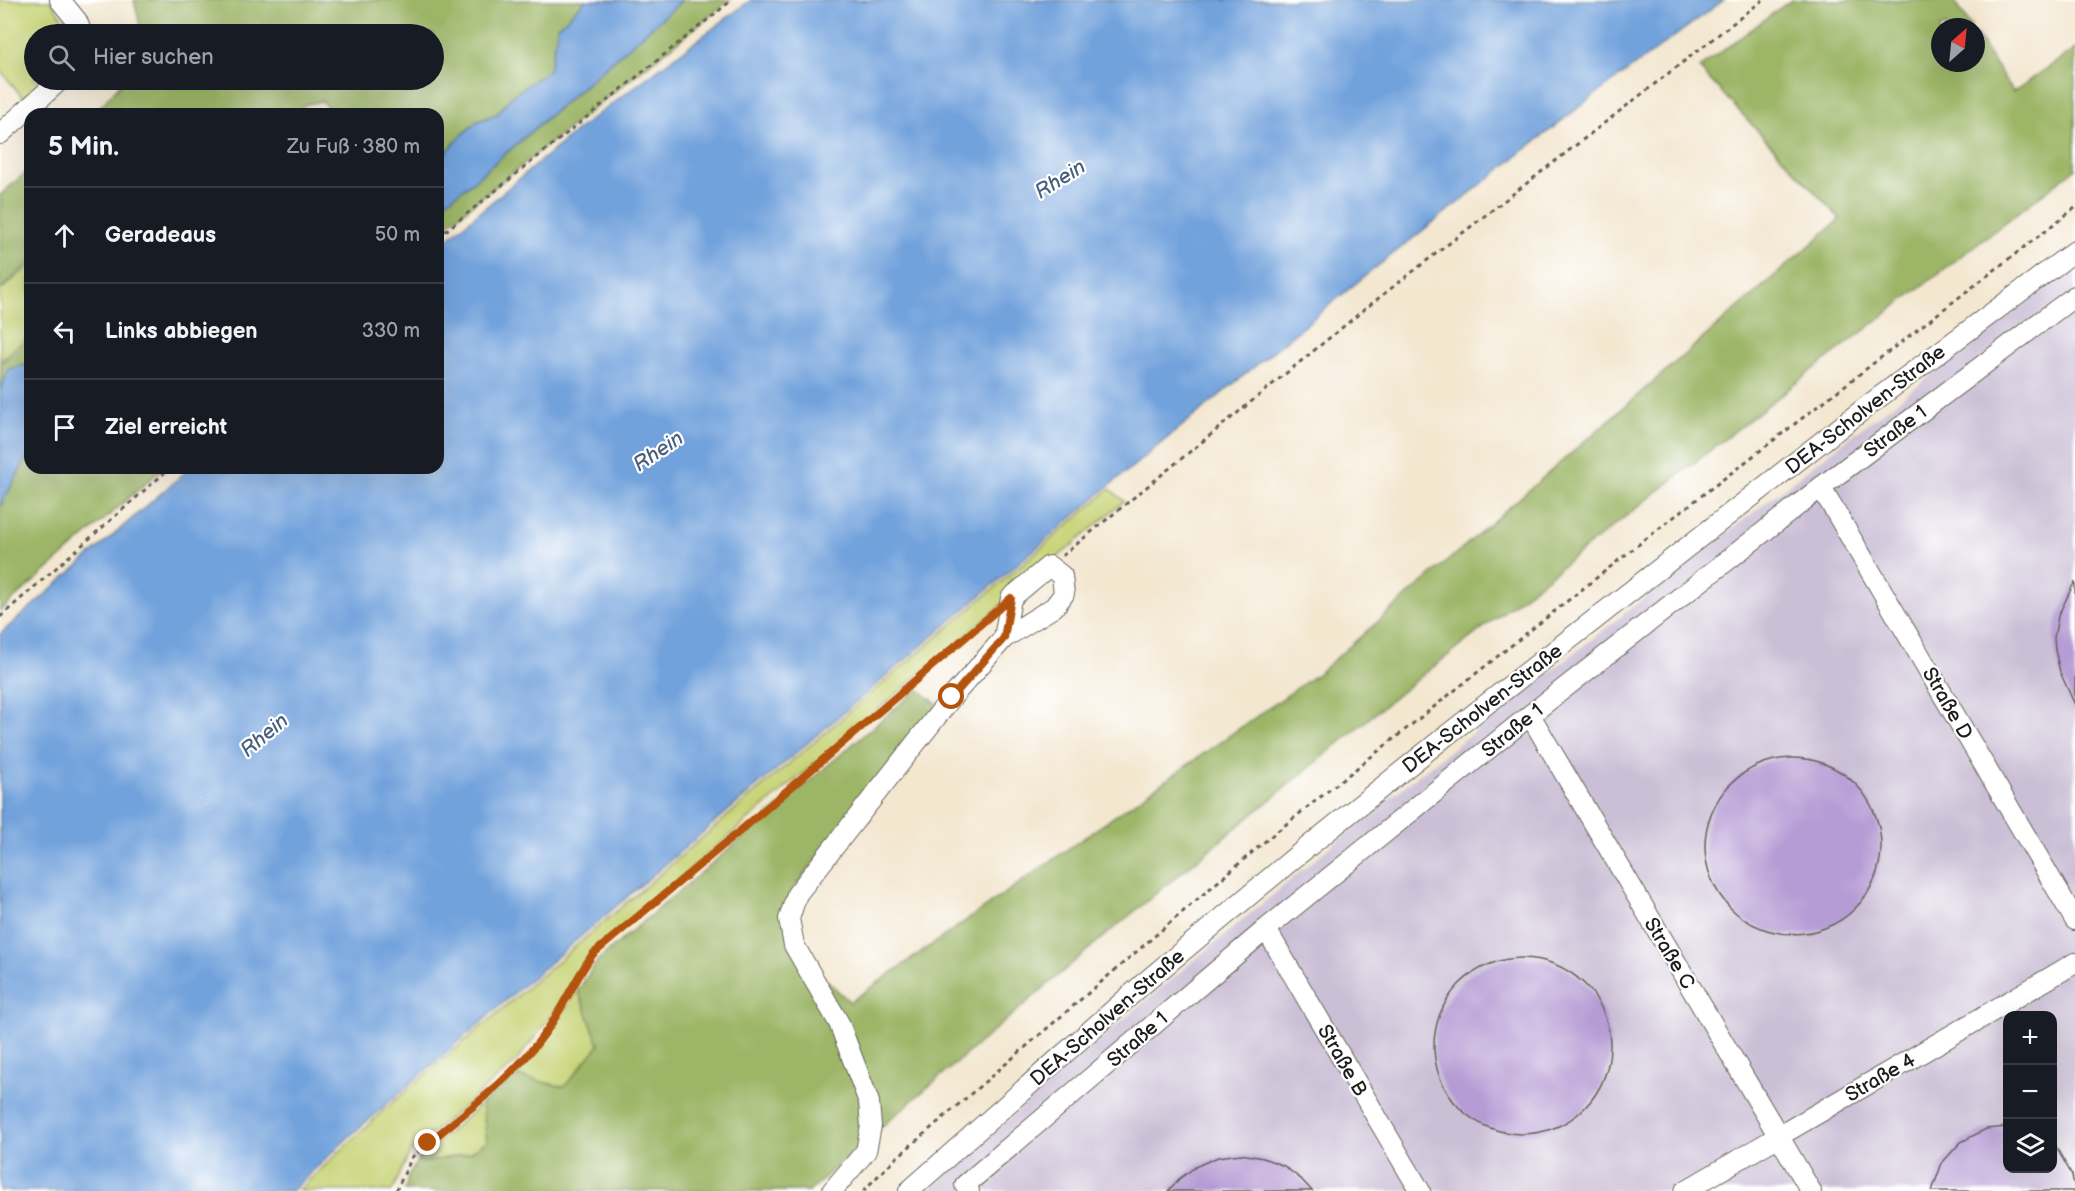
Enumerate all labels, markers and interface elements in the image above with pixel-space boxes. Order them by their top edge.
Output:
north arrow [1931,18,1985,72]
search box [24,24,444,90]
icon: search [45,41,78,74]
text: Hier suchen [93,44,214,71]
text: 5 Min. [48,132,119,163]
text: Zu Fuß · 380 m [287,135,420,159]
water label: Rhein [1030,154,1090,205]
icon: ahead [48,219,81,252]
text: Geradeaus [105,222,216,249]
text: 50 m [375,223,420,247]
icon: left [48,315,81,348]
text: Links abbiegen [105,318,258,345]
text: 330 m [362,319,420,343]
street label: DEA-Scholven-Straße [1781,340,1950,480]
street label: Straße 1 [1859,400,1932,463]
icon: arrive [48,411,81,444]
text: Ziel erreicht [105,414,227,441]
water label: Rhein [628,426,688,477]
street label: DEA-Scholven-Straße [1398,639,1567,779]
street label: Straße D [1917,663,1977,744]
route start [938,683,964,709]
street label: Straße 1 [1477,699,1548,763]
water label: Rhein [235,708,293,763]
street label: Straße C [1639,913,1700,994]
street label: DEA-Scholven-Straße [1026,944,1190,1091]
street label: Straße 1 [1102,1007,1173,1073]
map controls [2003,1011,2057,1173]
button: + [2003,1011,2057,1065]
street label: Straße B [1312,1021,1372,1101]
street label: Straße 4 [1841,1048,1920,1108]
button: − [2003,1065,2057,1119]
button: layers [2003,1119,2057,1173]
route end [414,1129,440,1155]

